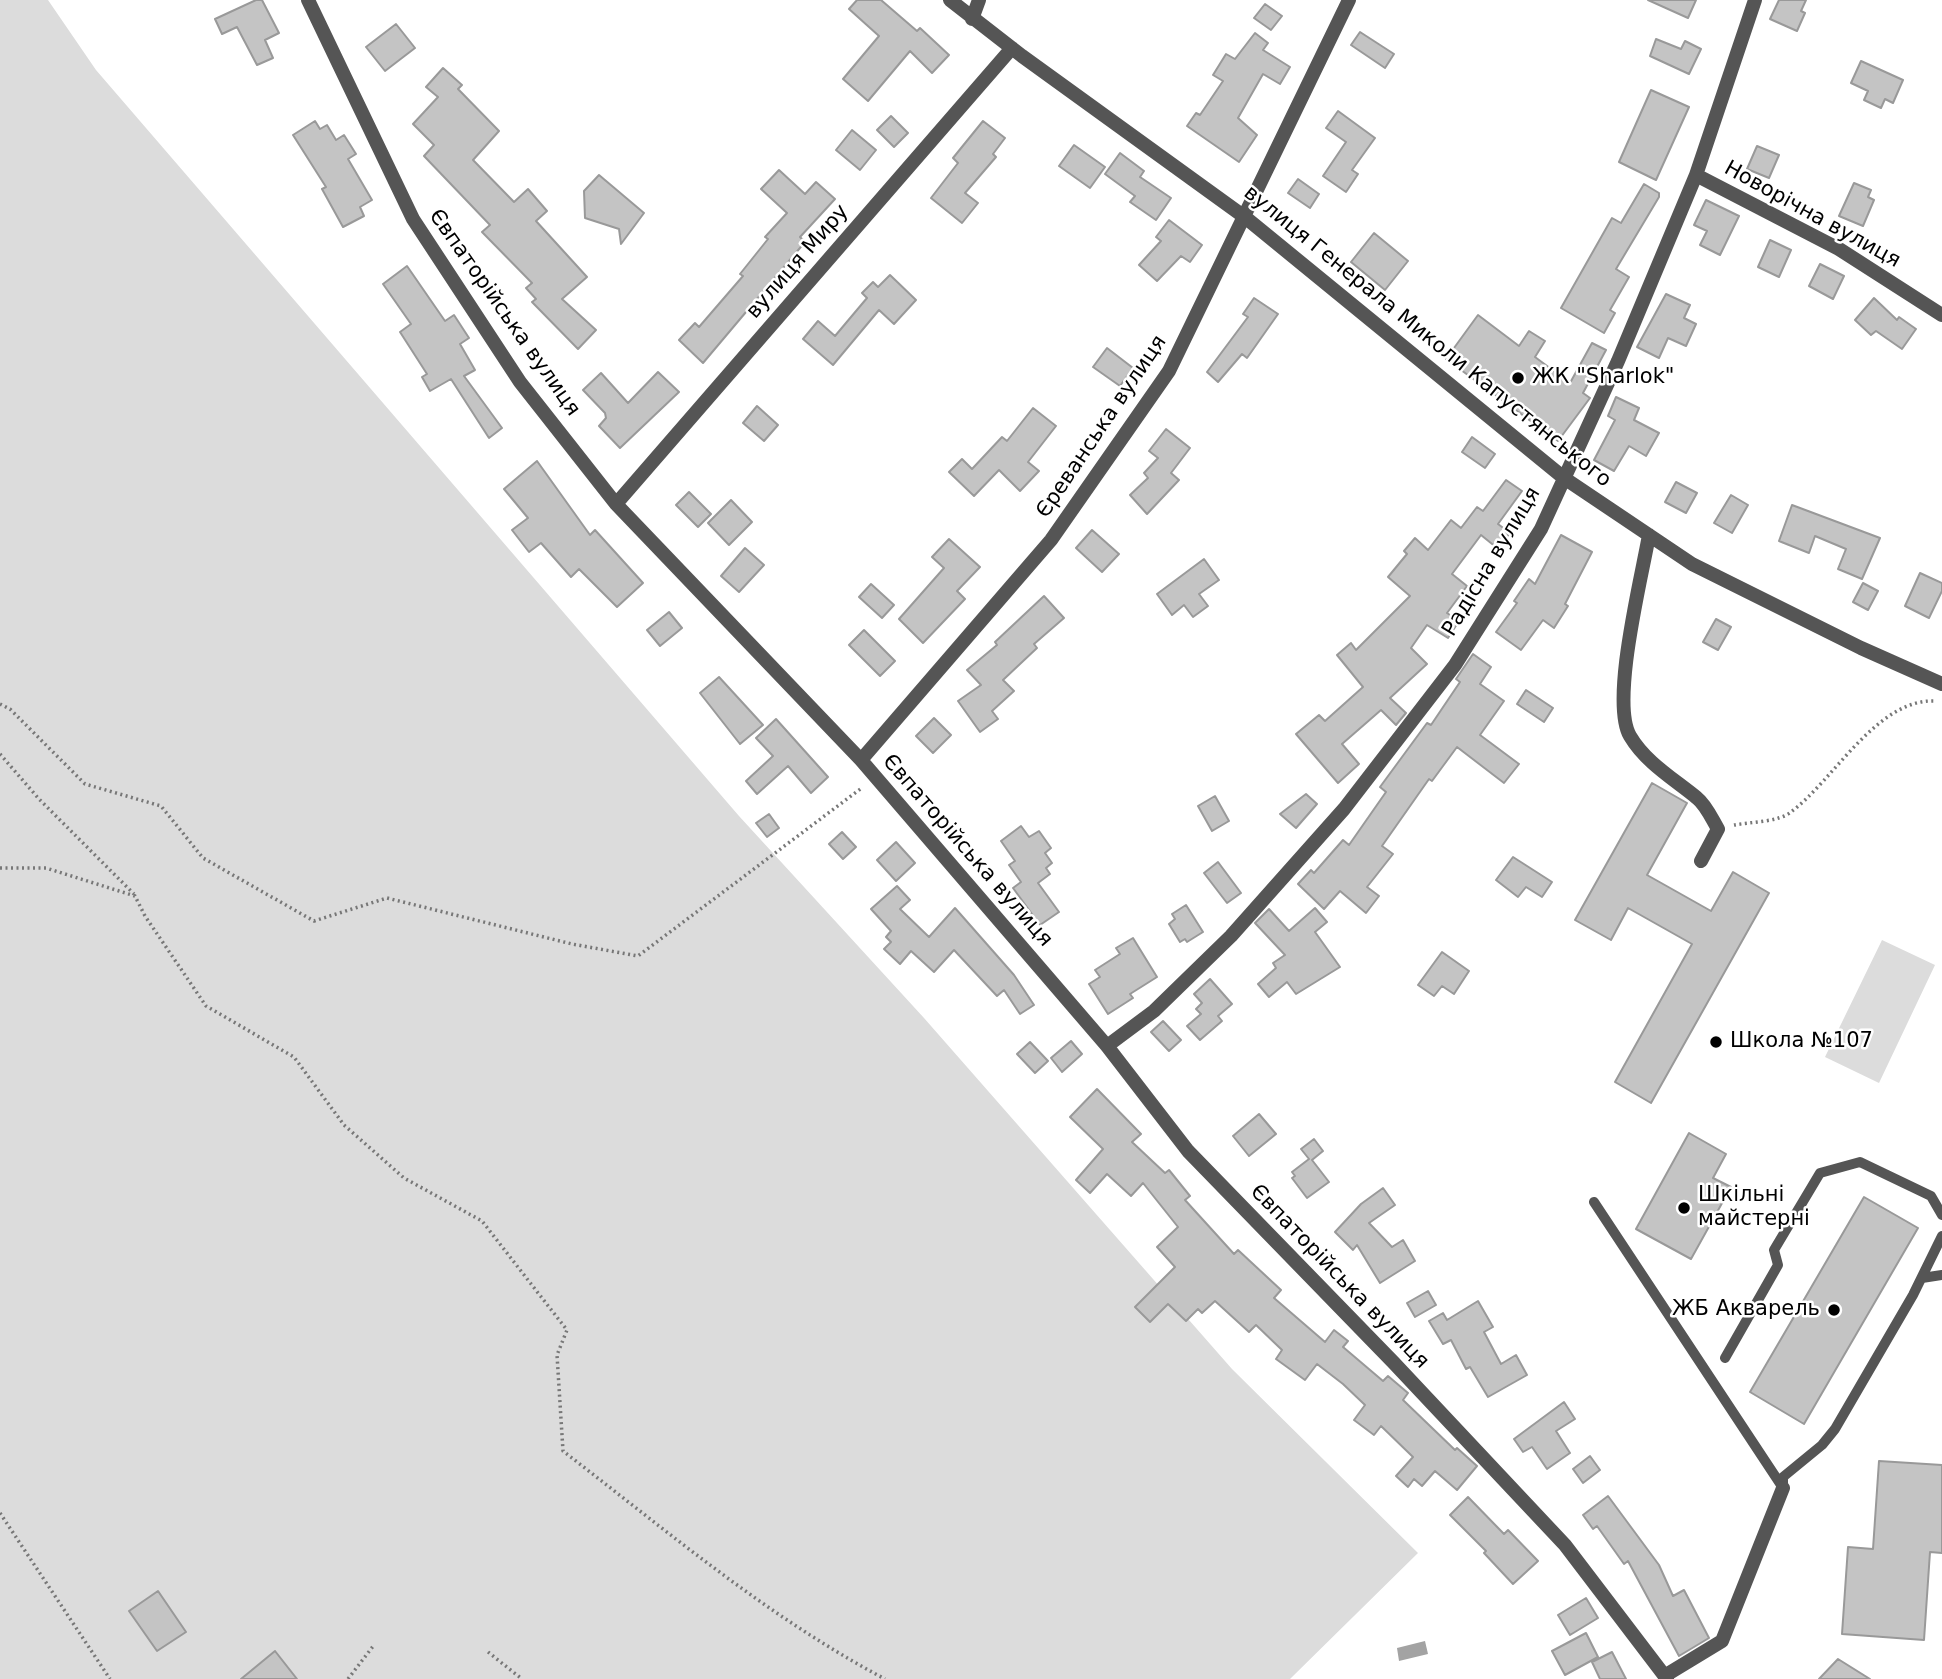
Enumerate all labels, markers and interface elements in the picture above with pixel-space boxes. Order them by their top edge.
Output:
street label: Новорічна вулиця [1720,156,1904,274]
street label: вулиця Генерала Миколи Капустянського [1238,181,1616,493]
street label: вулиця Миру [742,200,854,324]
street label: Євпаторійська вулиця [423,205,585,421]
street label: Єреванська вулиця [1031,331,1173,523]
place label: ЖК "Sharlok" [1532,365,1675,391]
marker: ЖК "Sharlok" [1510,370,1526,386]
street label: Радісна вулиця [1438,483,1546,641]
street label: Євпаторійська вулиця [877,750,1057,952]
place label: Школа №107 [1730,1029,1873,1055]
marker: Школа №107 [1708,1034,1724,1050]
street label: Євпаторійська вулиця [1244,1180,1434,1374]
place label: Шкільні майстерні [1698,1183,1810,1233]
marker: Шкільні майстерні [1676,1200,1692,1216]
place label: ЖБ Акварель [1672,1297,1820,1323]
marker: ЖБ Акварель [1826,1302,1842,1318]

